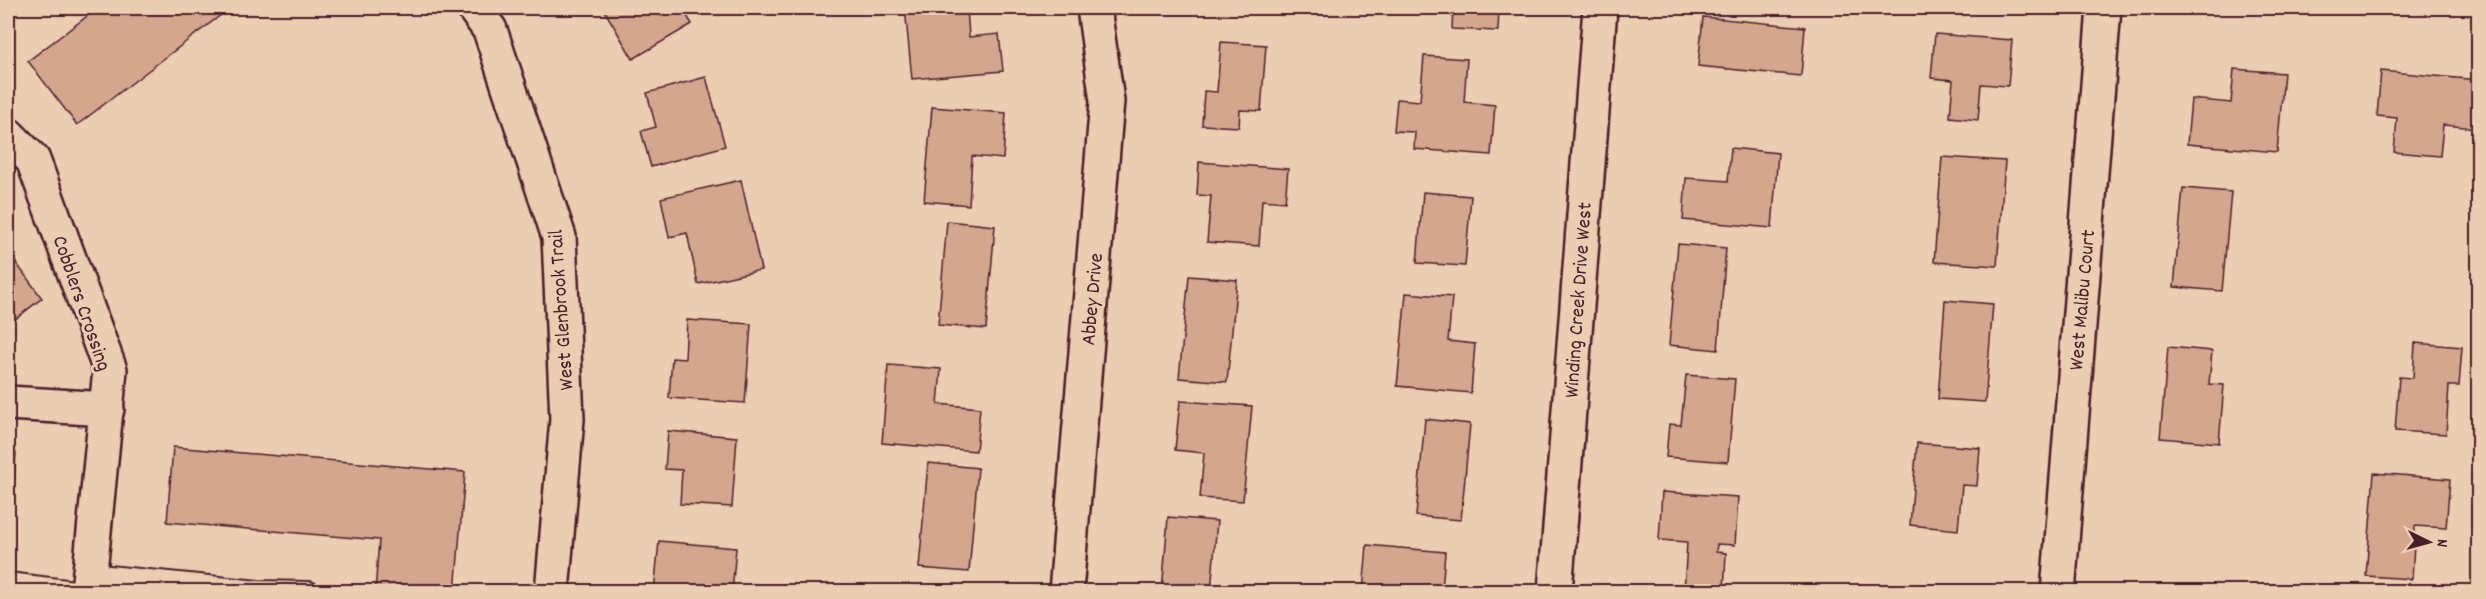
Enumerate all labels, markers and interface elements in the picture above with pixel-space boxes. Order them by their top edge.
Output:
street label: Winding Creek Drive West [1558,201,1602,399]
street label: West Glenbrook Trail [542,228,584,391]
street label: West Malibu Court [2063,228,2105,372]
street label: Cobblers Crossing [43,232,117,376]
street label: Abbey Drive [1075,252,1113,347]
north arrow [2399,512,2459,572]
text: N [2430,538,2453,548]

